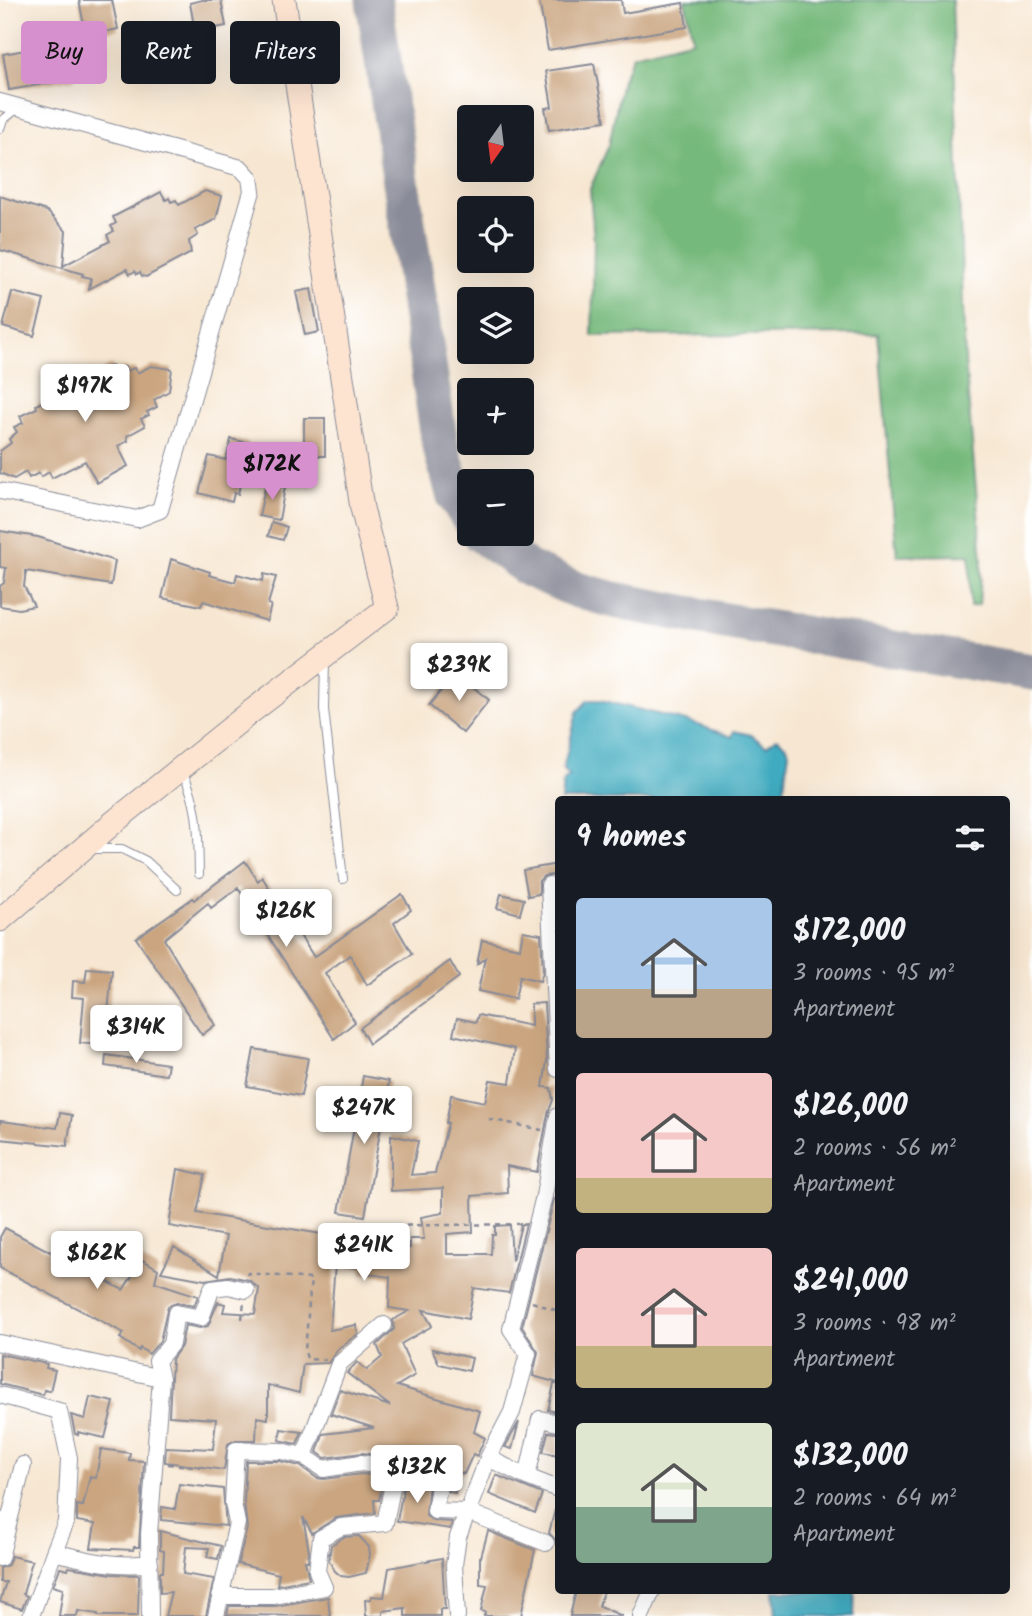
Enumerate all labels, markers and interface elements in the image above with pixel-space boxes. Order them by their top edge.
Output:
chip: Buy [21,21,107,84]
chip: Rent [121,21,216,84]
chip: Filters [230,21,340,84]
north arrow [457,105,534,182]
map controls [457,105,534,546]
button: locate [457,196,534,273]
button: layers [457,287,534,364]
pin: $197K [36,364,134,424]
text: $197K [57,369,113,405]
button: + [457,378,534,455]
pin: $172K [223,442,321,502]
text: $172K [243,447,301,483]
button: − [457,469,534,546]
pin: $239K [410,644,508,703]
text: $239K [426,648,492,684]
text: 9 homes [576,814,687,862]
icon: filters [951,819,989,857]
pin: $126K [237,890,335,949]
text: $126K [256,894,316,930]
text: $172,000 [793,908,906,956]
icon: home [632,926,716,1010]
text: 3 rooms · 95 m² [793,956,954,992]
text: Apartment [793,992,895,1028]
pin: $314K [87,1006,185,1065]
text: $314K [106,1010,166,1046]
text: $126,000 [793,1083,908,1131]
pin: $247K [315,1086,413,1146]
text: $247K [332,1091,396,1127]
icon: home [632,1101,716,1185]
text: 2 rooms · 56 m² [793,1131,956,1167]
text: Apartment [793,1167,895,1203]
pin: $241K [315,1224,413,1283]
text: $241K [334,1228,394,1264]
pin: $162K [48,1232,146,1291]
text: $162K [67,1236,127,1272]
text: $241,000 [793,1258,908,1306]
icon: home [632,1276,716,1360]
text: 3 rooms · 98 m² [793,1306,956,1342]
text: Apartment [793,1342,895,1378]
text: $132,000 [793,1433,908,1481]
pin: $132K [368,1446,466,1505]
text: $132K [387,1450,447,1486]
icon: home [632,1451,716,1535]
text: 2 rooms · 64 m² [793,1481,956,1517]
text: Apartment [793,1517,895,1553]

